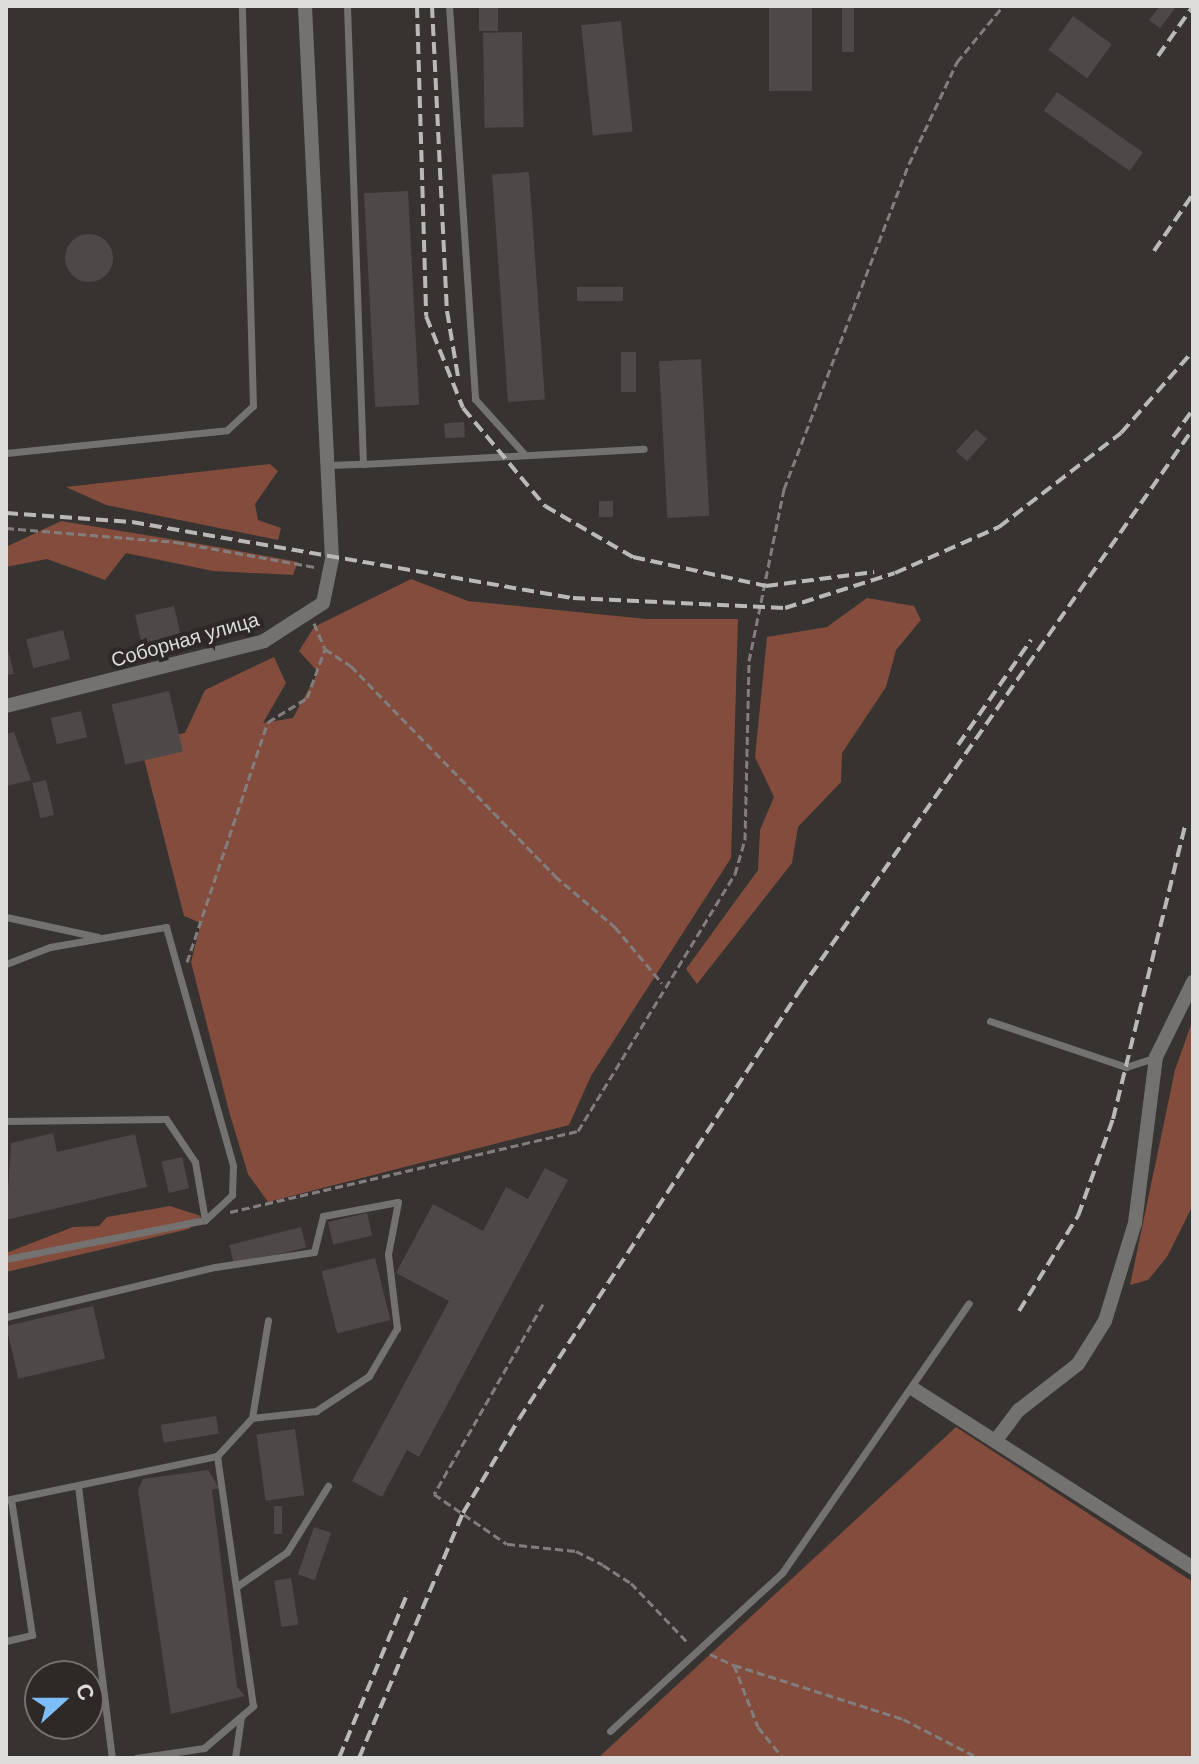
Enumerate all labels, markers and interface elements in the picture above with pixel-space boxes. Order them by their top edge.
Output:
street label: Соборная улица [108,607,262,673]
north arrow [24,1660,104,1740]
text: С [69,1679,101,1705]

